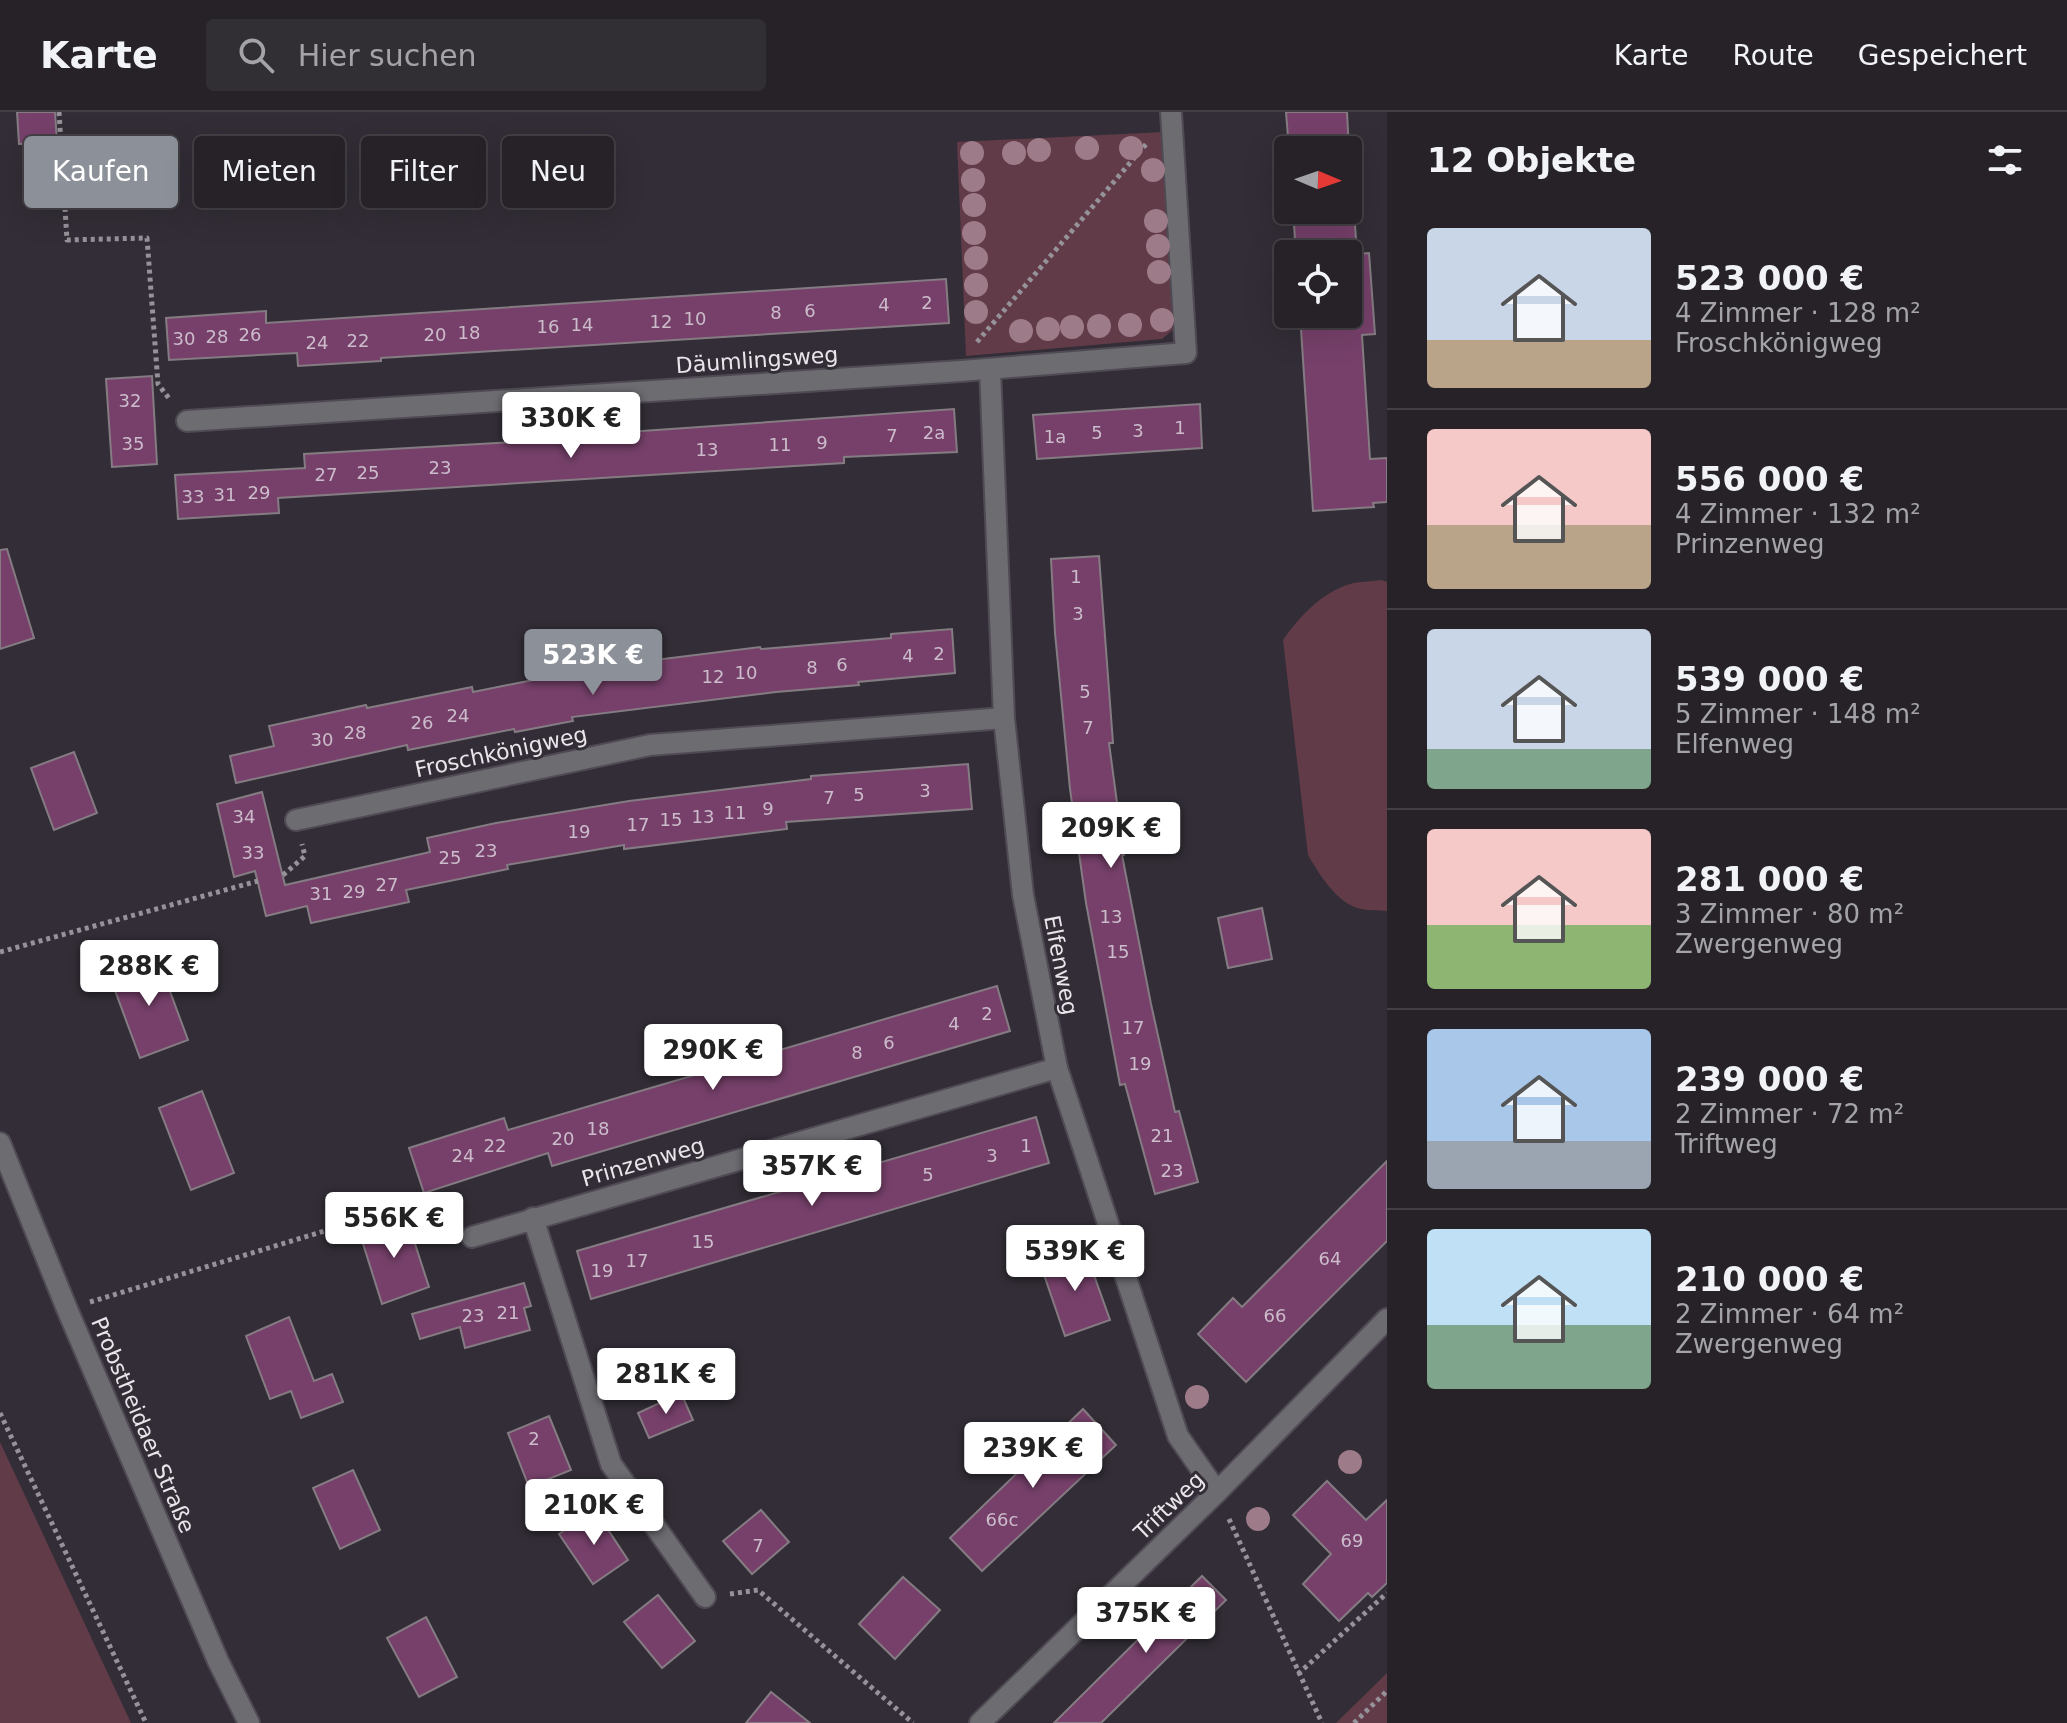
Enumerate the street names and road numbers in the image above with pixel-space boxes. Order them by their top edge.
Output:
street label: Däumlingsweg [675,342,839,378]
street label: Froschkönigweg [413,722,589,782]
street label: Elfenweg [1039,913,1083,1017]
street label: Prinzenweg [579,1133,707,1191]
street label: Probstheidaer Straße [86,1313,200,1537]
street label: Triftweg [1128,1467,1209,1546]

